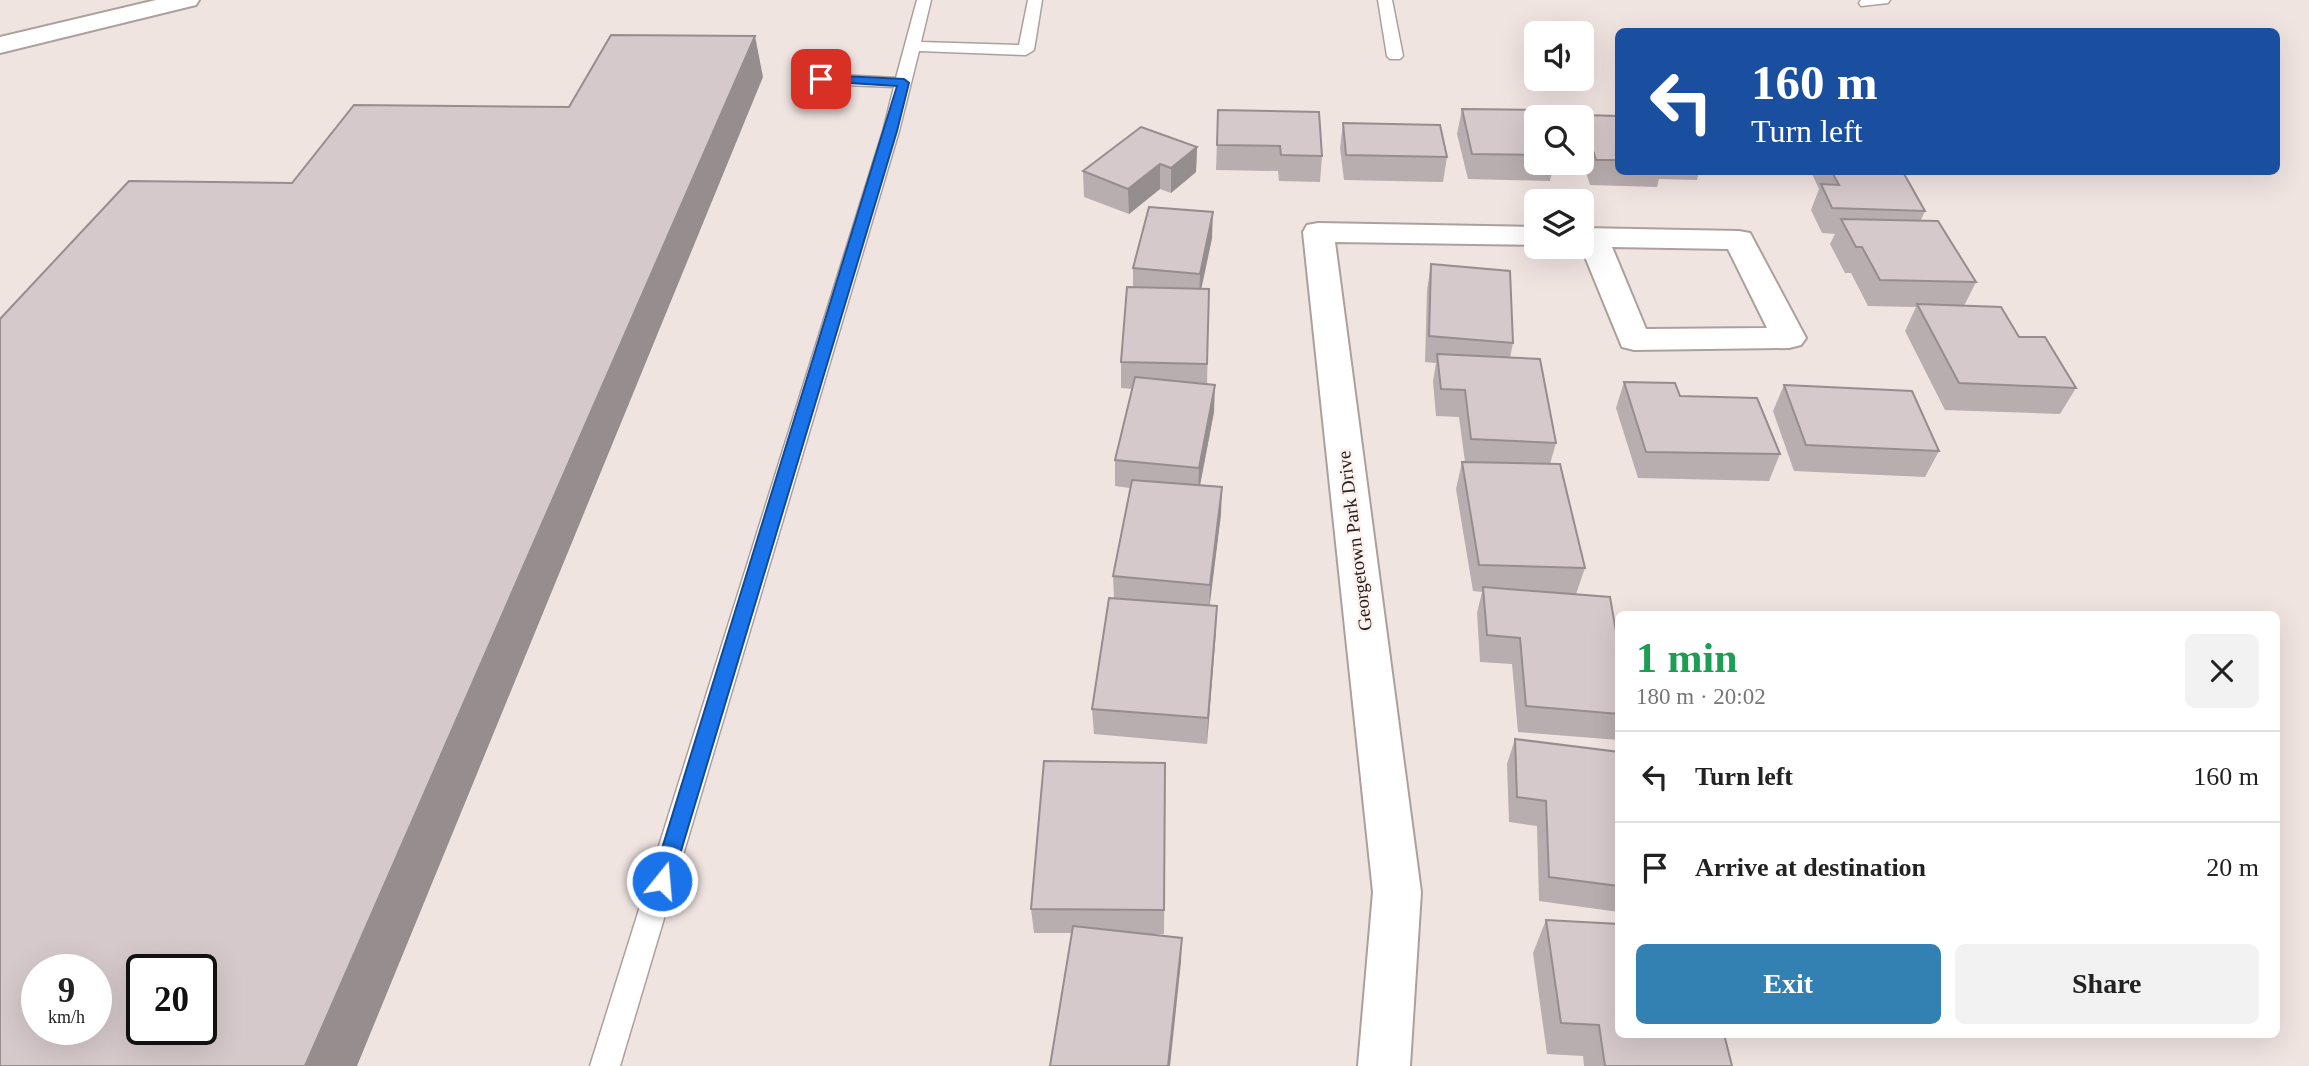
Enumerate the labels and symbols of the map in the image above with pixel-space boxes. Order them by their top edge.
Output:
pin [791,49,851,109]
street label: Georgetown Park Drive [1333,450,1376,632]
position arrow [625,844,699,918]
speed limit sign: 20 [126,954,217,1045]

